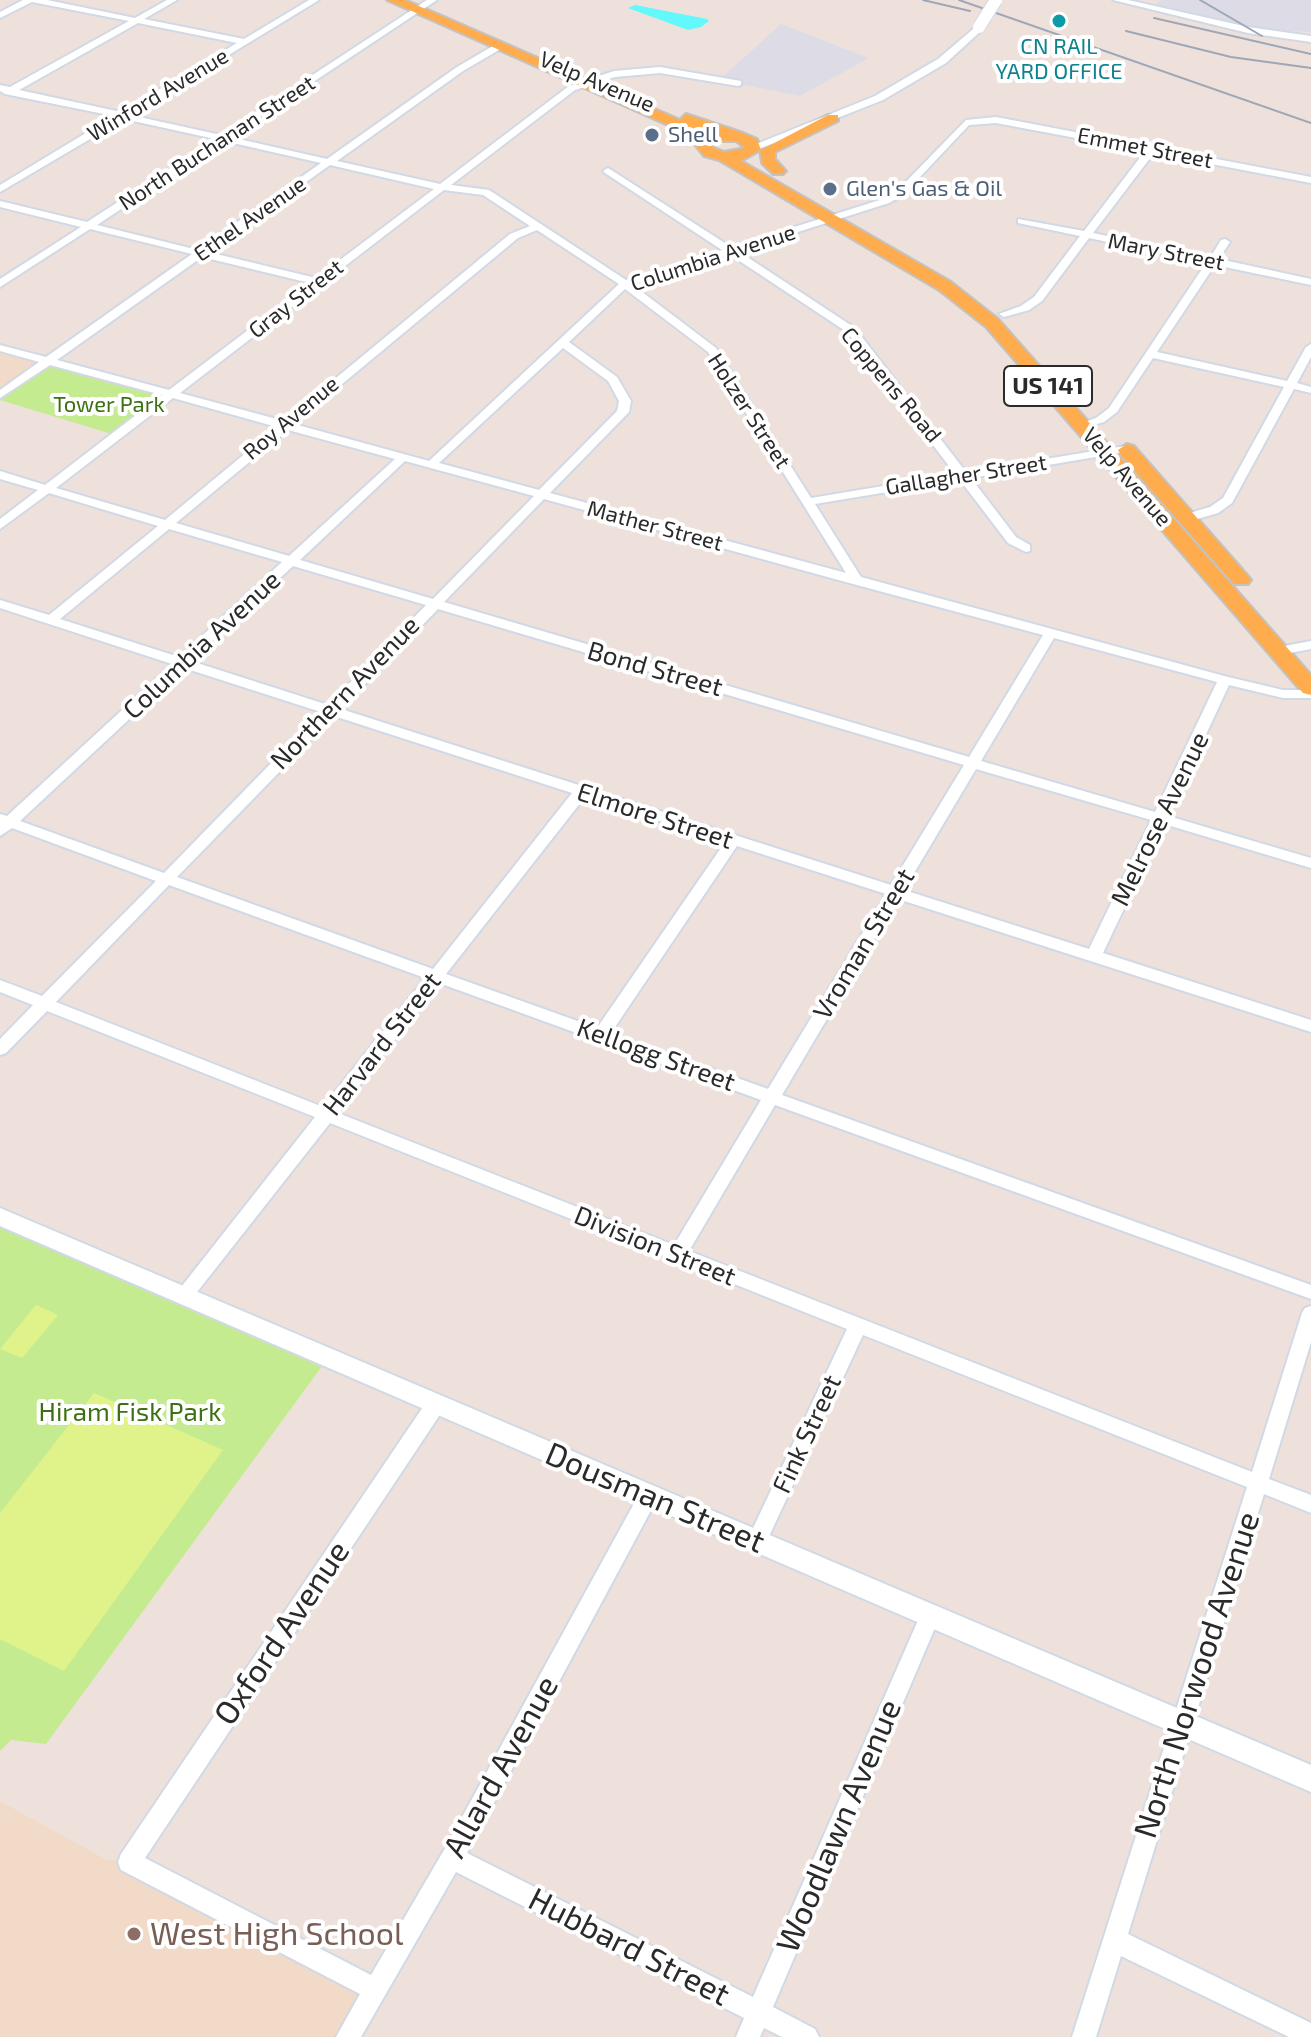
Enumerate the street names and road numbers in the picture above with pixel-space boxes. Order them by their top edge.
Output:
street label: Winford Avenue [83,43,233,147]
street label: Velp Avenue [536,46,658,118]
street label: North Buchanan Street [114,70,320,216]
street label: Emmet Street [1075,122,1215,174]
street label: Ethel Avenue [189,171,311,267]
street label: Columbia Avenue [627,219,799,297]
street label: Mary Street [1106,228,1226,276]
street label: Gray Street [244,254,348,344]
street label: Coppens Road [835,322,947,448]
street label: Holzer Street [702,349,796,473]
road number: US 141 [1004,366,1092,406]
street label: Roy Avenue [238,371,344,465]
street label: Velp Avenue [1077,422,1177,532]
street label: Gallagher Street [884,449,1048,501]
street label: Mather Street [584,495,726,557]
street label: Columbia Avenue [117,564,287,726]
street label: Northern Avenue [264,610,426,776]
street label: Bond Street [584,635,726,703]
street label: Melrose Avenue [1104,727,1216,911]
street label: Elmore Street [573,776,737,856]
street label: Vroman Street [807,863,921,1025]
street label: Harvard Street [316,966,448,1122]
street label: Kellogg Street [573,1012,739,1098]
street label: Division Street [570,1199,740,1293]
street label: Fink Street [766,1370,848,1498]
street label: Dousman Street [540,1435,770,1561]
street label: North Norwood Avenue [1126,1507,1268,1843]
street label: Oxford Avenue [206,1534,358,1732]
street label: Allard Avenue [435,1669,567,1865]
street label: Woodlawn Avenue [768,1694,910,1958]
street label: Hubbard Street [522,1880,736,2014]

